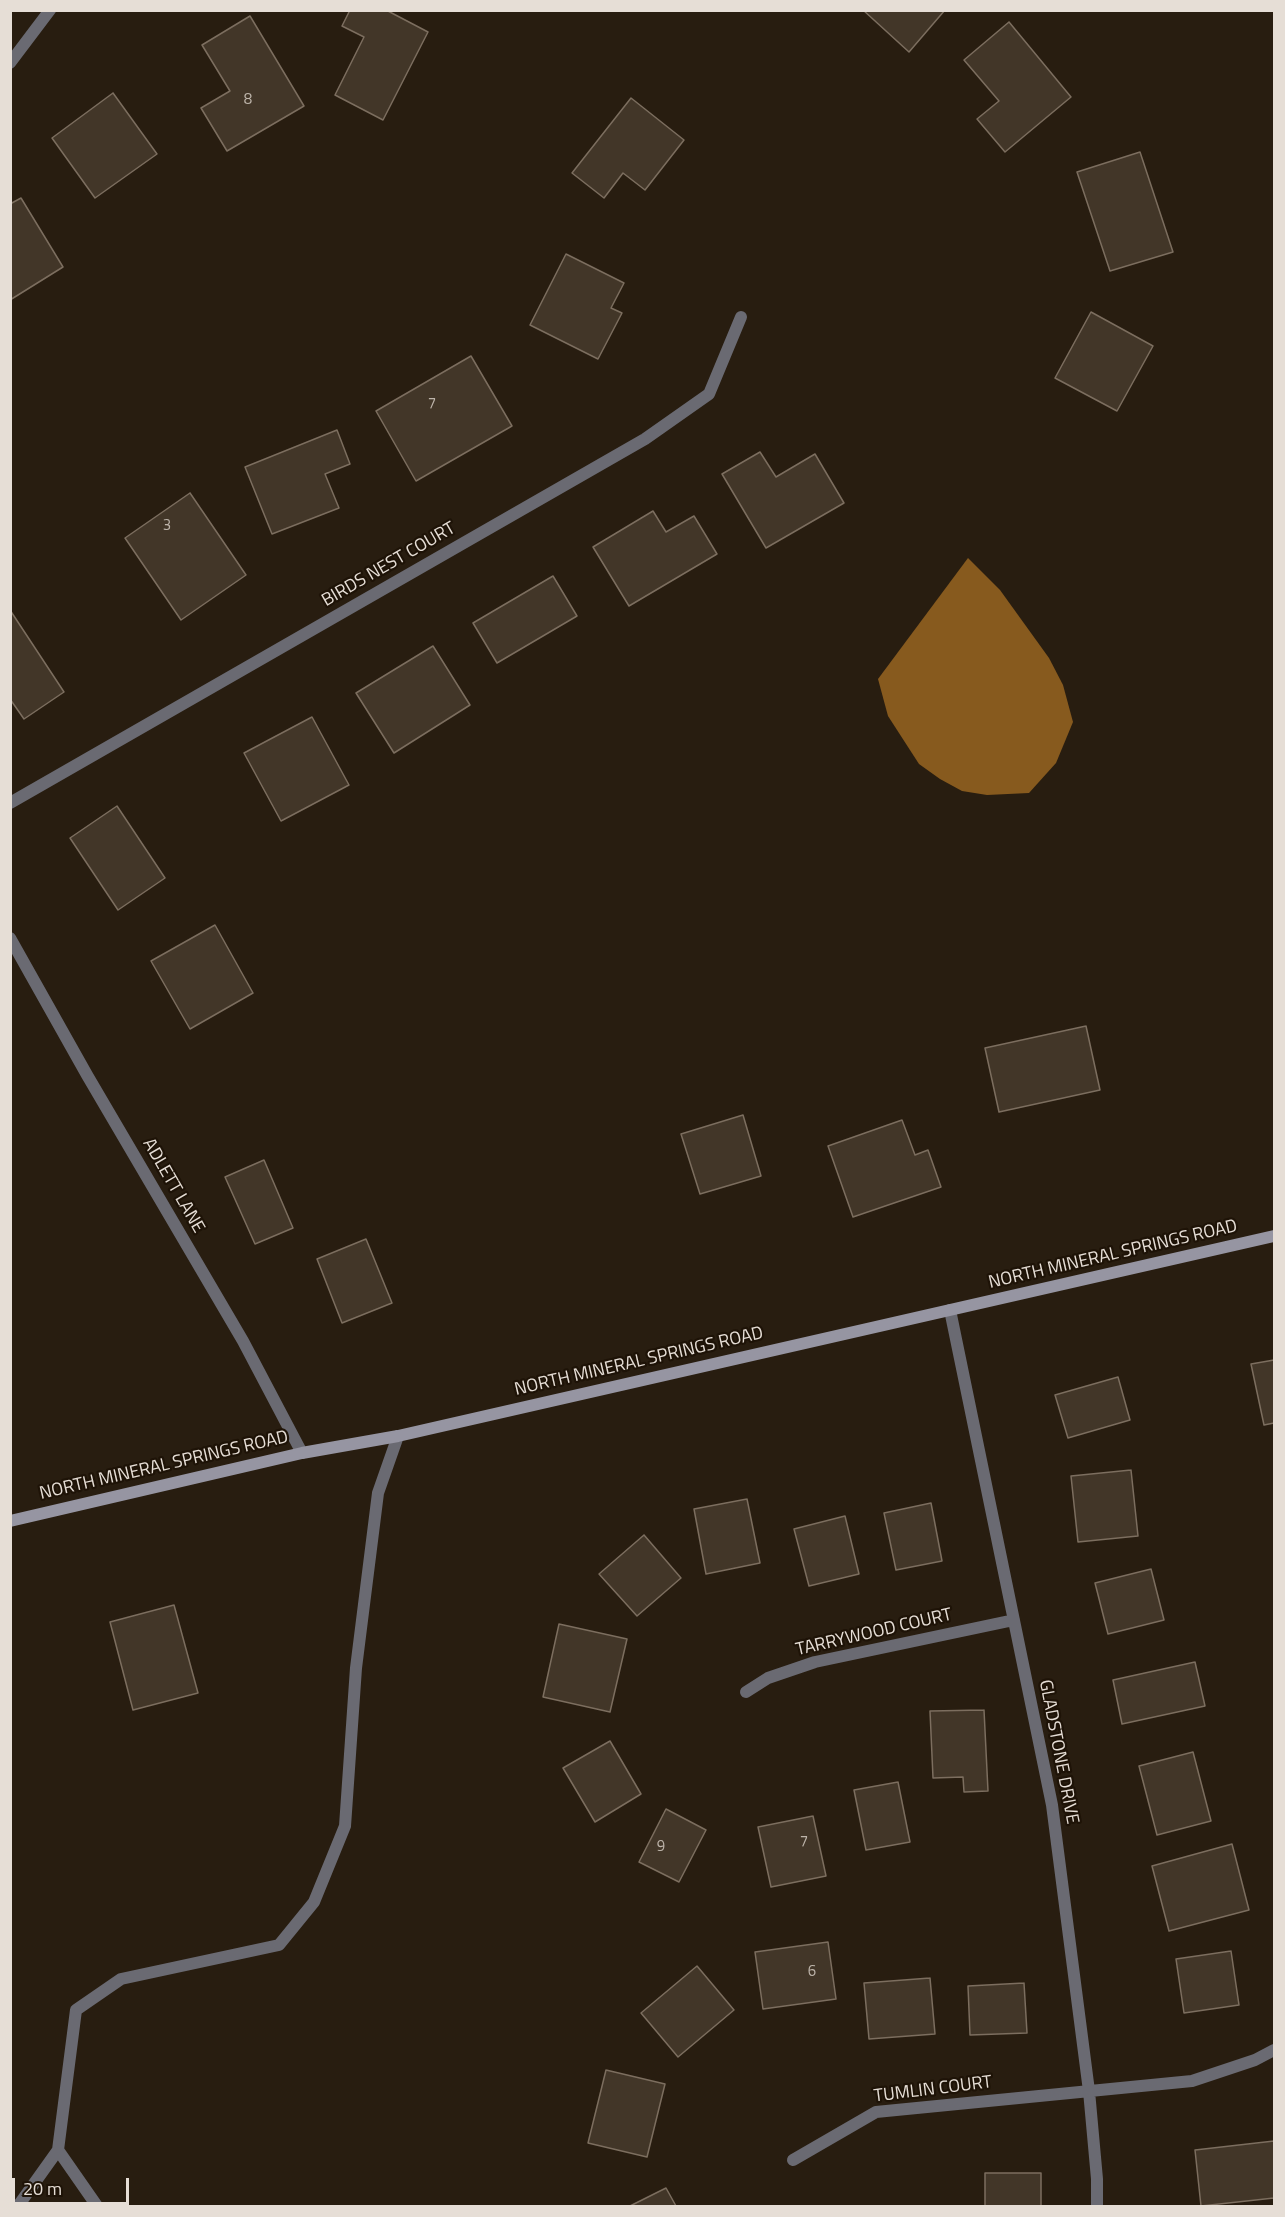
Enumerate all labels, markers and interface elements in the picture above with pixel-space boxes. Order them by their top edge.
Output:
house number: 8 [244,91,252,109]
house number: 7 [428,395,436,413]
house number: 3 [163,517,171,535]
street label: BIRDS NEST COURT [318,518,460,612]
street label: ADLETT LANE [137,1135,209,1237]
street label: NORTH MINERAL SPRINGS ROAD [987,1216,1239,1294]
street label: NORTH MINERAL SPRINGS ROAD [513,1323,765,1401]
street label: NORTH MINERAL SPRINGS ROAD [38,1427,290,1505]
street label: TARRYWOOD COURT [794,1605,954,1661]
street label: GLADSTONE DRIVE [1033,1678,1083,1826]
house number: 7 [800,1833,808,1851]
house number: 9 [657,1838,665,1856]
house number: 6 [808,1963,816,1981]
street label: TUMLIN COURT [873,2072,993,2108]
scale bar [15,2166,132,2204]
text: 20 m [23,2175,62,2202]

